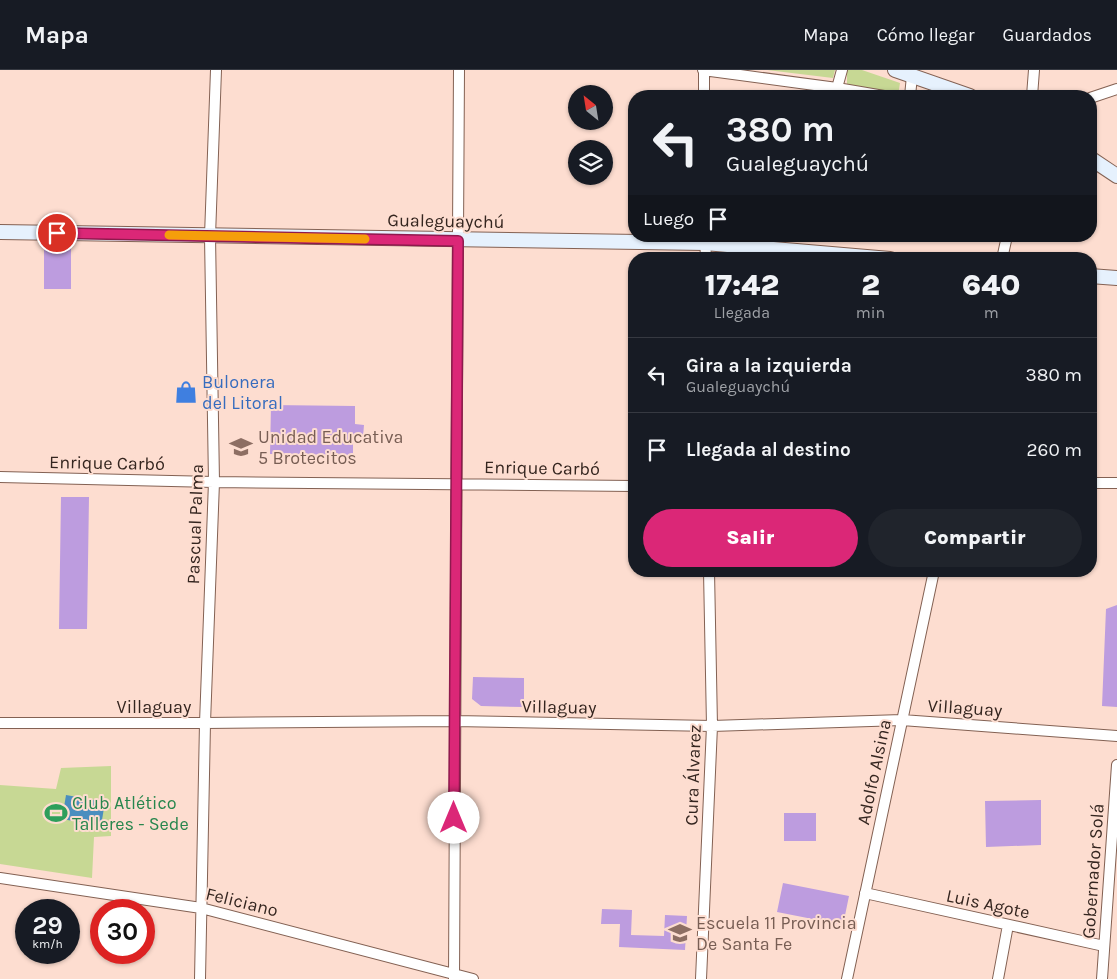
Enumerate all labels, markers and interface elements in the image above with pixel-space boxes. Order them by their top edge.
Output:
text: Mapa [25,21,89,49]
text: Mapa [803,24,849,46]
text: Cómo llegar [877,24,975,46]
text: Guardados [1003,24,1092,46]
north arrow [568,85,612,130]
map controls [568,85,613,185]
text: 380 m [726,109,835,150]
icon: left [643,110,708,175]
button: layers [568,140,613,185]
text: Gualeguaychú [726,151,869,177]
icon: arrive [704,205,732,233]
text: Luego [643,208,694,230]
street label: Gualeguaychú [387,209,505,233]
pin [36,212,78,254]
icon: arrive [43,219,71,247]
text: 17:42 [705,267,779,303]
text: 2 [861,267,880,303]
text: 640 [962,267,1020,303]
text: Llegada [714,303,770,322]
text: min [856,303,885,322]
text: m [984,303,999,322]
text: Gira a la izquierda [686,355,852,377]
icon: left [643,361,671,389]
text: 380 m [1026,364,1082,386]
place label: Bulonera del Litoral [202,371,283,414]
text: Gualeguaychú [686,377,790,396]
shop icon: Bulonera del Litoral [173,379,199,405]
place label: Unidad Educativa 5 Brotecitos [258,426,403,469]
school or university icon: Unidad Educativa 5 Brotecitos [228,434,254,460]
icon: arrive [643,436,671,464]
text: Llegada al destino [686,439,851,461]
text: 260 m [1027,439,1082,461]
street label: Enrique Carbó [49,451,165,475]
street label: Enrique Carbó [484,456,600,480]
street label: Pascual Palma [182,463,208,585]
button: Salir [643,509,858,567]
button: Compartir [868,509,1082,567]
street label: Villaguay [927,694,1004,722]
street label: Villaguay [521,695,597,719]
street label: Villaguay [117,696,192,718]
street label: Adolfo Alsina [852,717,896,827]
street label: Cura Álvarez [679,724,706,826]
position arrow [427,791,479,843]
place label: Club Atlético Talleres - Sede [72,792,189,835]
sports icon: Club Atlético Talleres - Sede [43,800,69,826]
street label: Gobernador Solá [1077,803,1109,939]
street label: Feliciano [204,882,280,922]
street label: Luis Agote [944,884,1032,924]
speed limit sign: 30 [90,899,155,964]
text: 29 [32,911,63,940]
place label: Escuela 11 Provincia De Santa Fe [696,912,857,955]
school or university icon: Escuela 11 Provincia De Santa Fe [667,920,693,946]
text: km/h [32,937,63,951]

